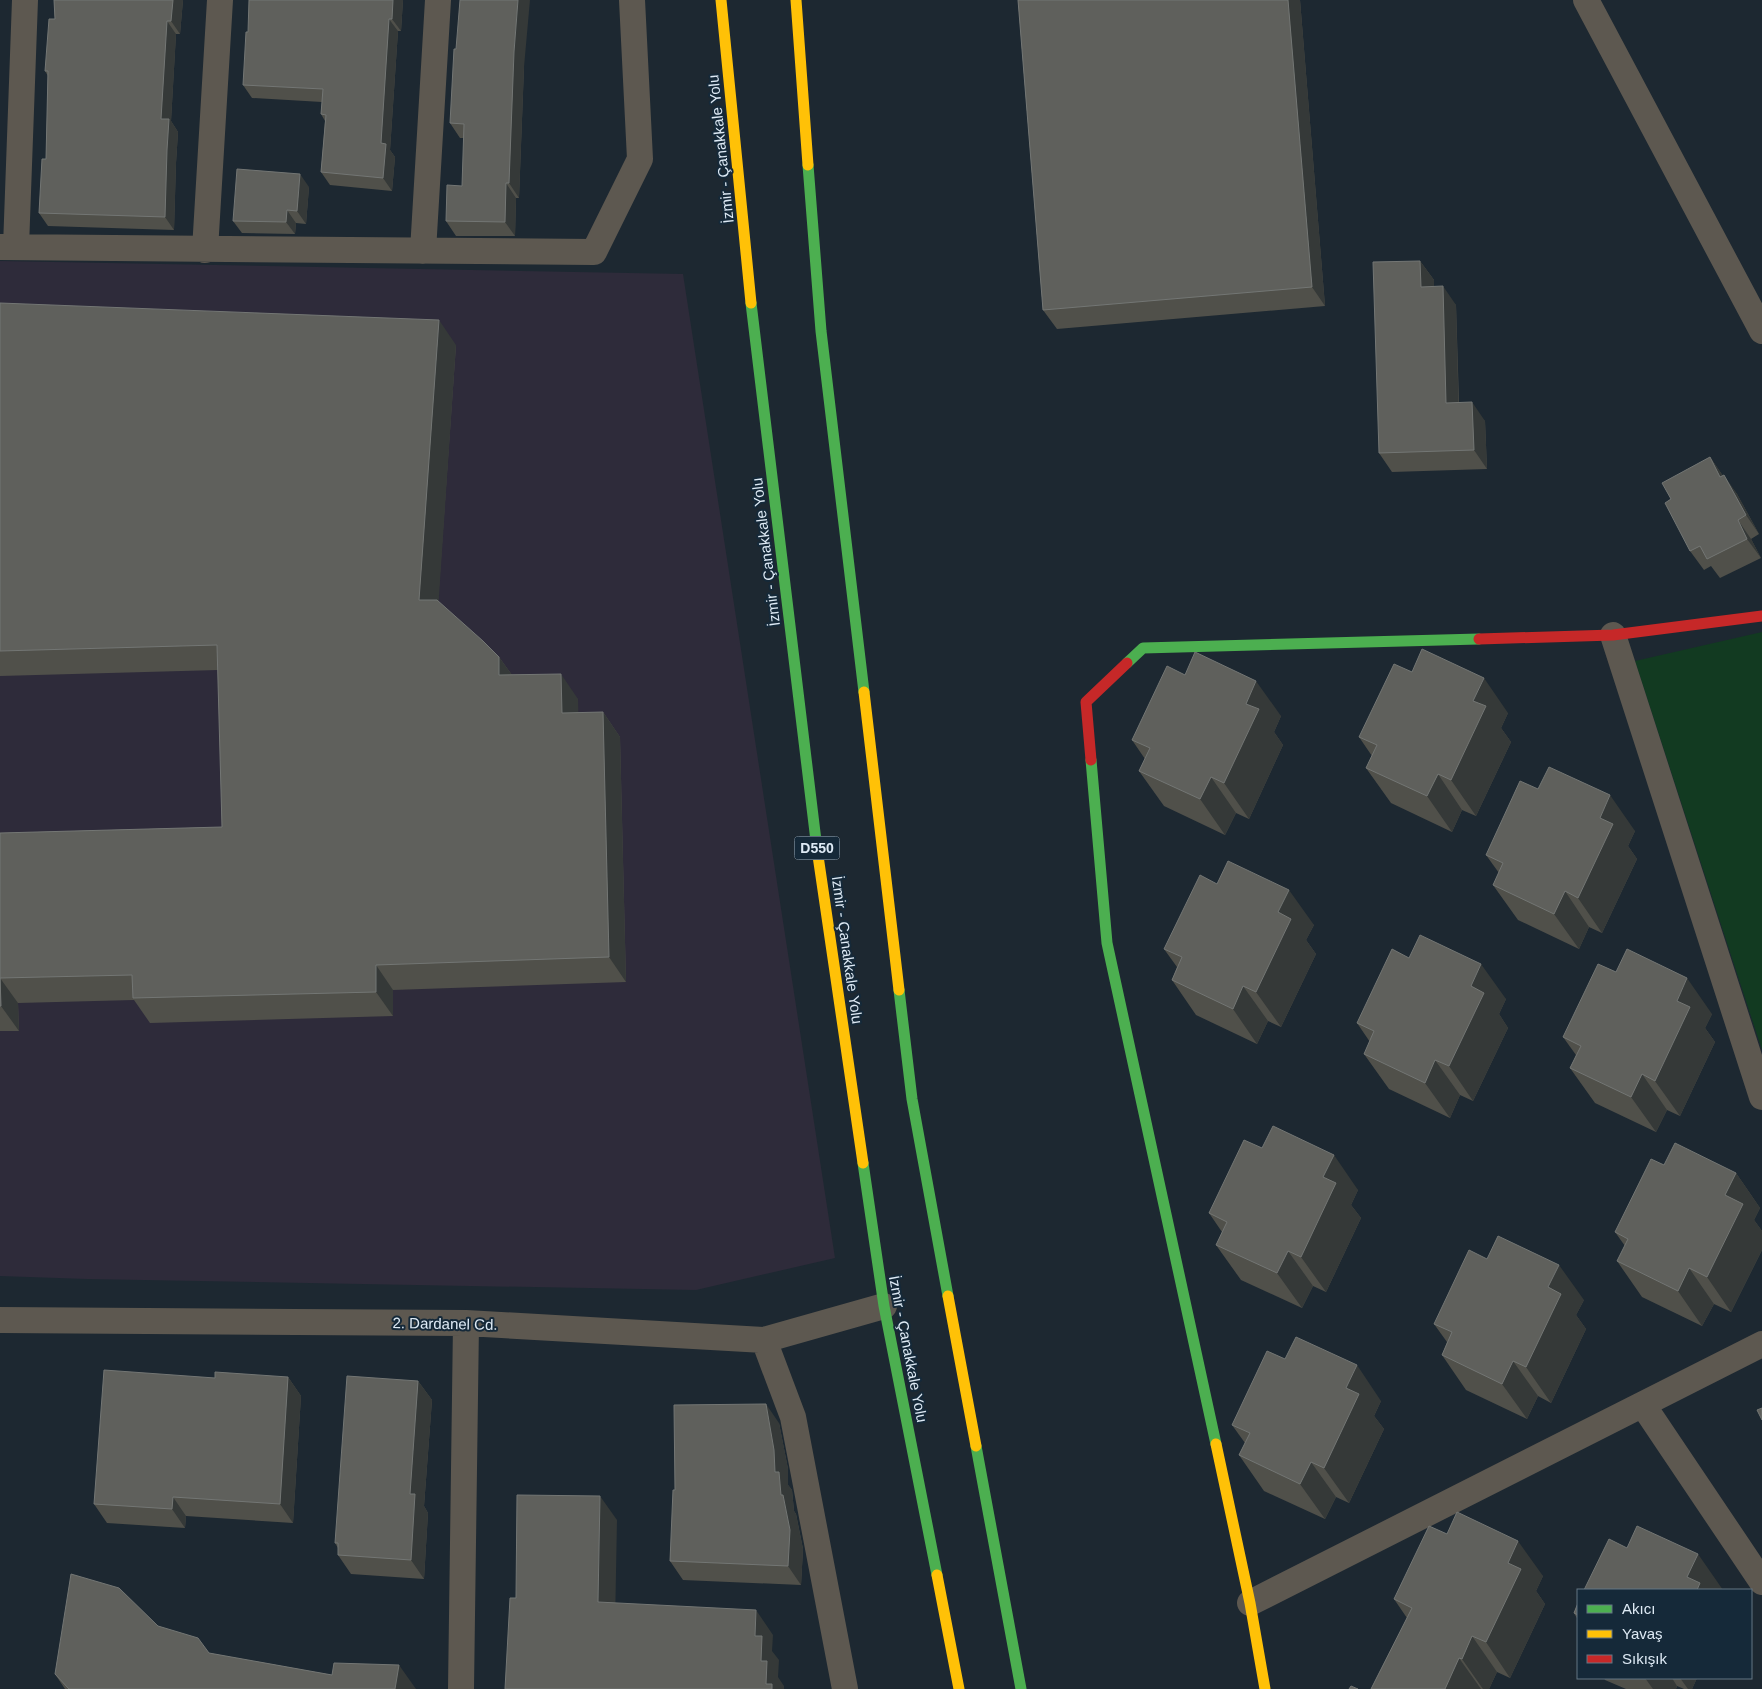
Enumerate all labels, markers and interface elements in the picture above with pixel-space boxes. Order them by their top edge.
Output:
street label: İzmir - Çanakkale Yolu [704,74,737,224]
street label: İzmir - Çanakkale Yolu [748,477,783,627]
road number: D550 [794,836,840,860]
street label: İzmir - Çanakkale Yolu [829,875,866,1025]
street label: İzmir - Çanakkale Yolu [886,1274,931,1424]
street label: 2. Dardanel Cd. [392,1314,498,1333]
legend [1577,1589,1752,1679]
text: Akıcı [1622,1600,1655,1617]
text: Yavaş [1622,1625,1663,1642]
text: Sıkışık [1622,1650,1668,1667]

